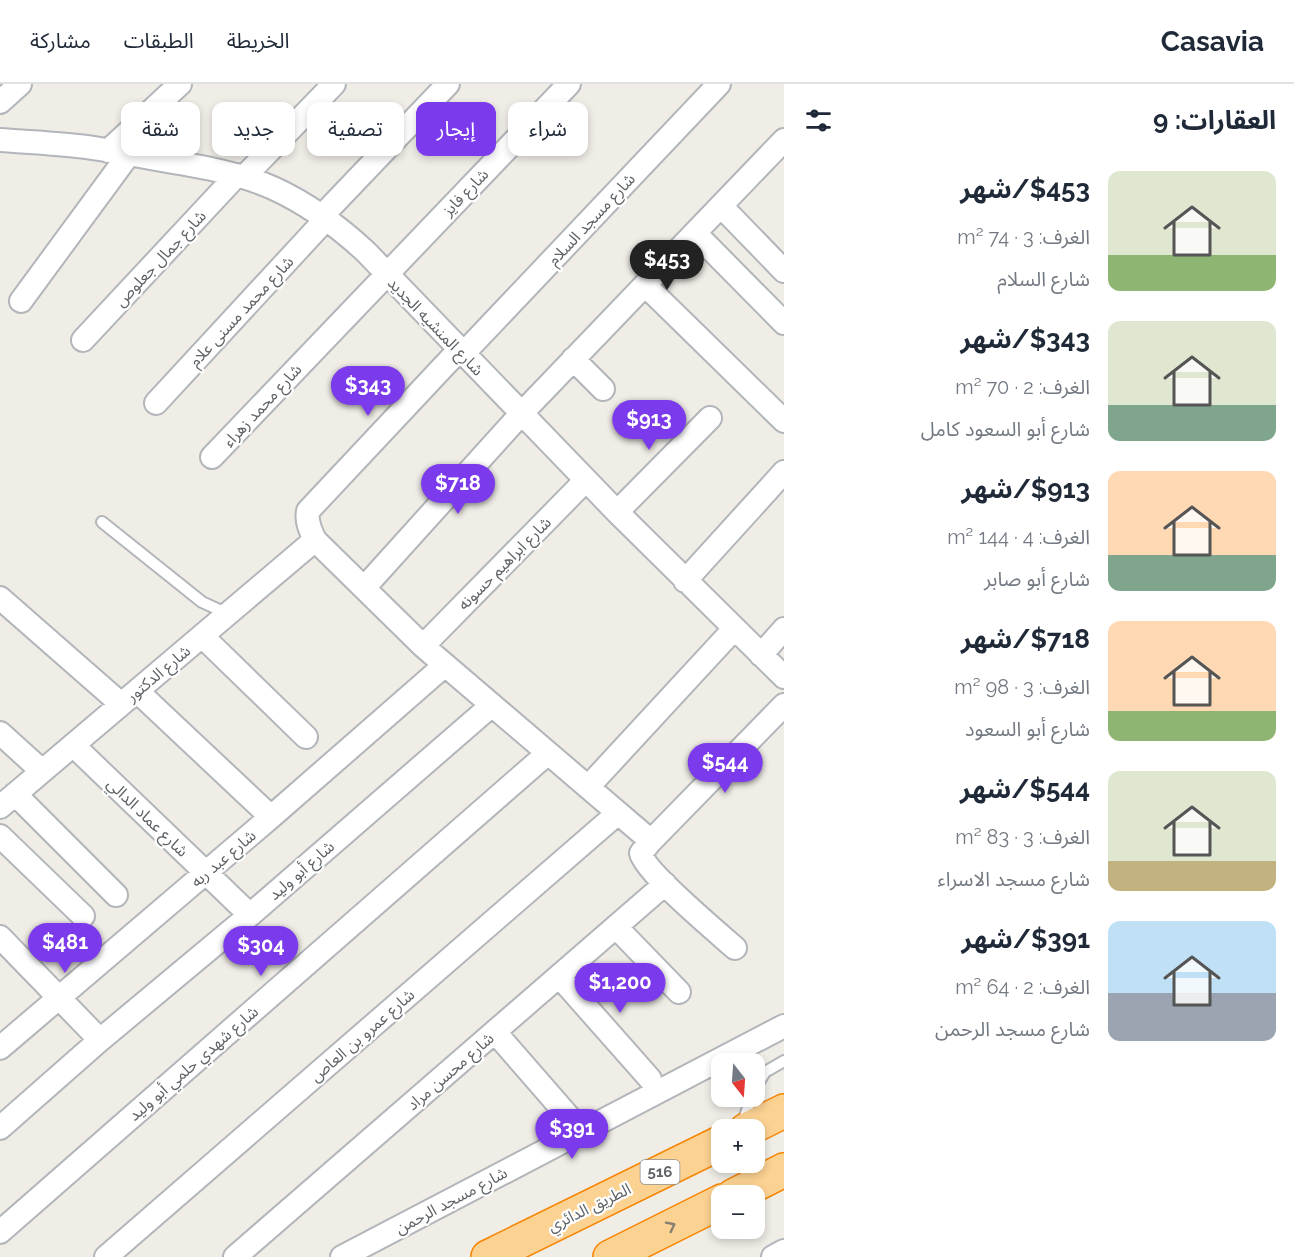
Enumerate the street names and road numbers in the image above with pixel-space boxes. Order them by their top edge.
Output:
street label: شارع فايز [438,165,495,223]
street label: شارع مسجد السلام [544,169,641,271]
street label: شارع جمال جعلوص [111,206,212,313]
street label: شارع محمد مسنى علام [185,252,300,373]
street label: شارع المنشيه الجديد [382,273,487,382]
street label: شارع محمد زهراء [219,360,308,453]
street label: شارع ابراهيم حسونه [454,513,557,616]
street label: شارع الدكتور [122,641,196,709]
street label: شارع عماد الدالي [101,774,192,863]
street label: شارع عبد ربه [187,826,262,893]
street label: شارع أبو وليد [265,837,340,906]
street label: شارع عمرو بن العاص [306,985,420,1088]
street label: شارع شهدي حلمي أبو وليد [125,1002,264,1127]
street label: شارع محسن مراد [403,1028,500,1117]
road number: 516 [640,1160,680,1184]
street label: شارع مسجد الرحمن [392,1163,512,1241]
street label: الطريق الدائري [545,1179,635,1238]

